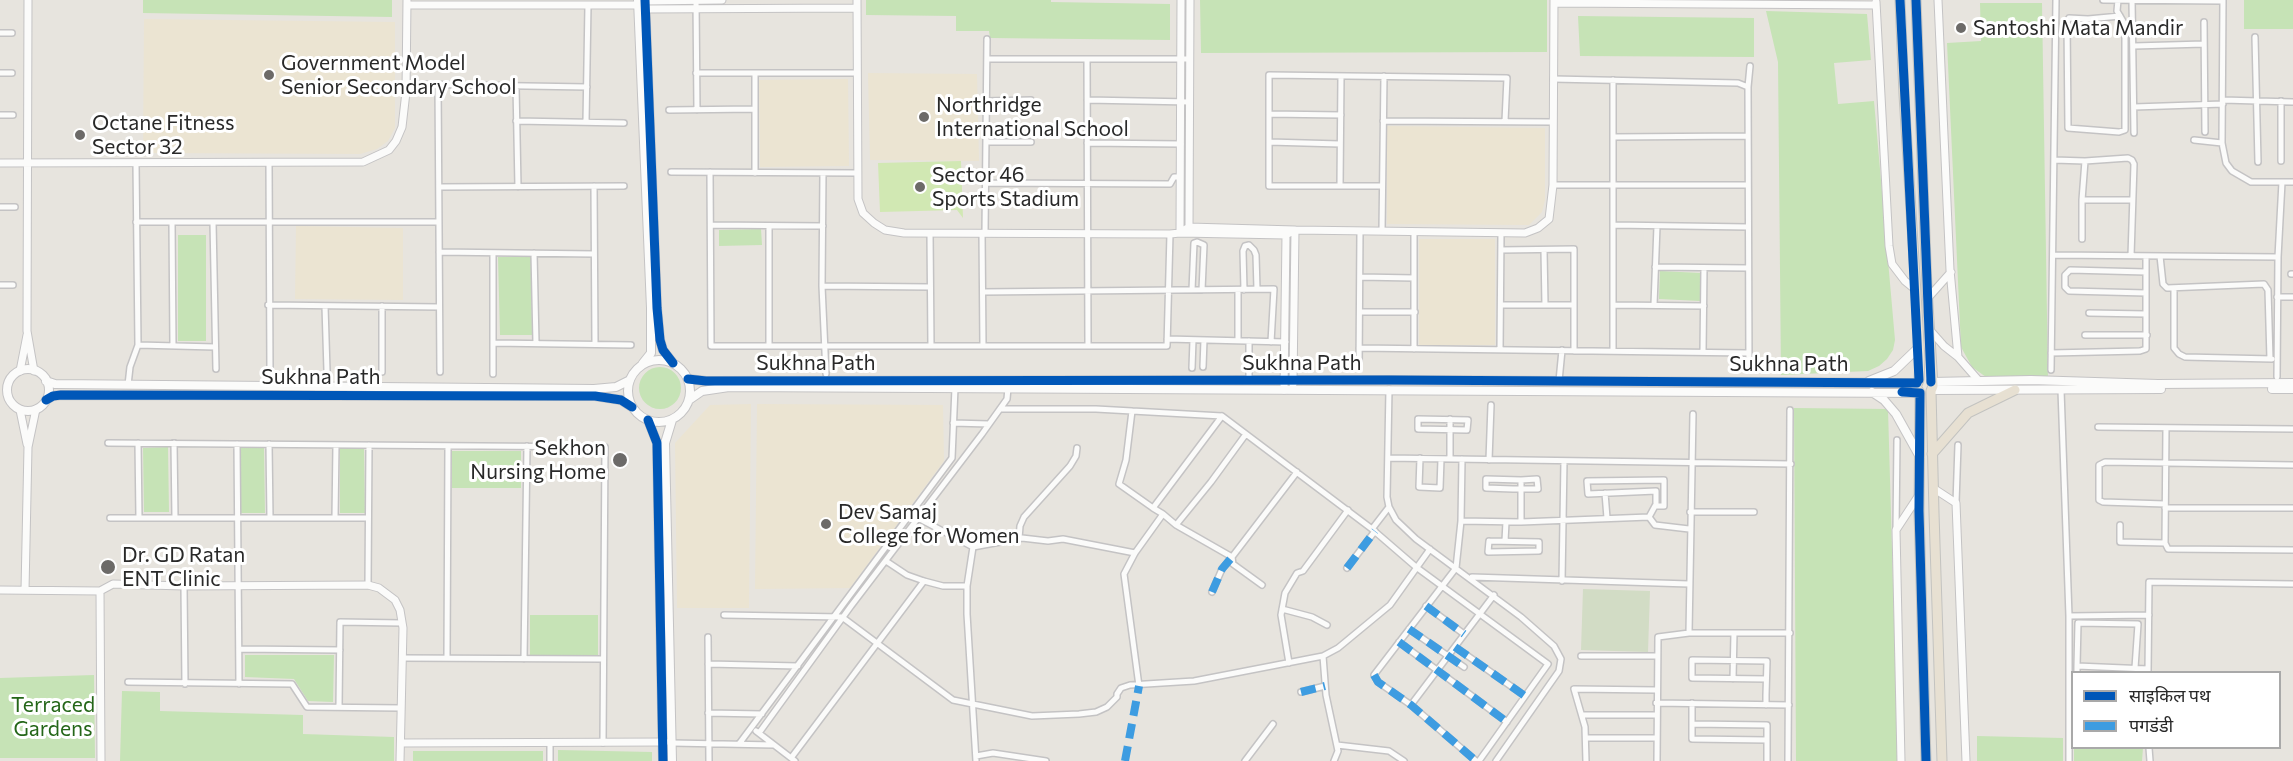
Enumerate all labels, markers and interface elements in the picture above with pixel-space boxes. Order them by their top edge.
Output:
place label: Santoshi Mata Mandir [1973,15,2183,41]
marker: Santoshi Mata Mandir [1954,21,1968,35]
place label: Government Model Senior Secondary School [281,50,517,100]
marker: Government Model Senior Secondary School [262,68,276,82]
place label: Northridge International School [936,92,1129,142]
place label: Octane Fitness Sector 32 [92,110,235,160]
marker: Northridge International School [917,110,931,124]
marker: Octane Fitness Sector 32 [73,128,87,142]
place label: Sector 46 Sports Stadium [932,162,1079,212]
marker: Sector 46 Sports Stadium [913,180,927,194]
street label: Sukhna Path [756,350,876,376]
street label: Sukhna Path [1242,350,1362,376]
street label: Sukhna Path [1729,351,1849,377]
street label: Sukhna Path [261,364,381,390]
place label: Sekhon Nursing Home [470,435,606,485]
marker: Sekhon Nursing Home [611,451,629,469]
place label: Dev Samaj College for Women [838,499,1020,549]
marker: Dev Samaj College for Women [819,517,833,531]
place label: Dr. GD Ratan ENT Clinic [122,542,245,592]
marker: Dr. GD Ratan ENT Clinic [99,558,117,576]
legend [2071,671,2281,749]
text: साइकिल पथ [2129,684,2211,706]
park label: Terraced Gardens [11,692,95,742]
text: पगडंडी [2129,714,2173,736]

